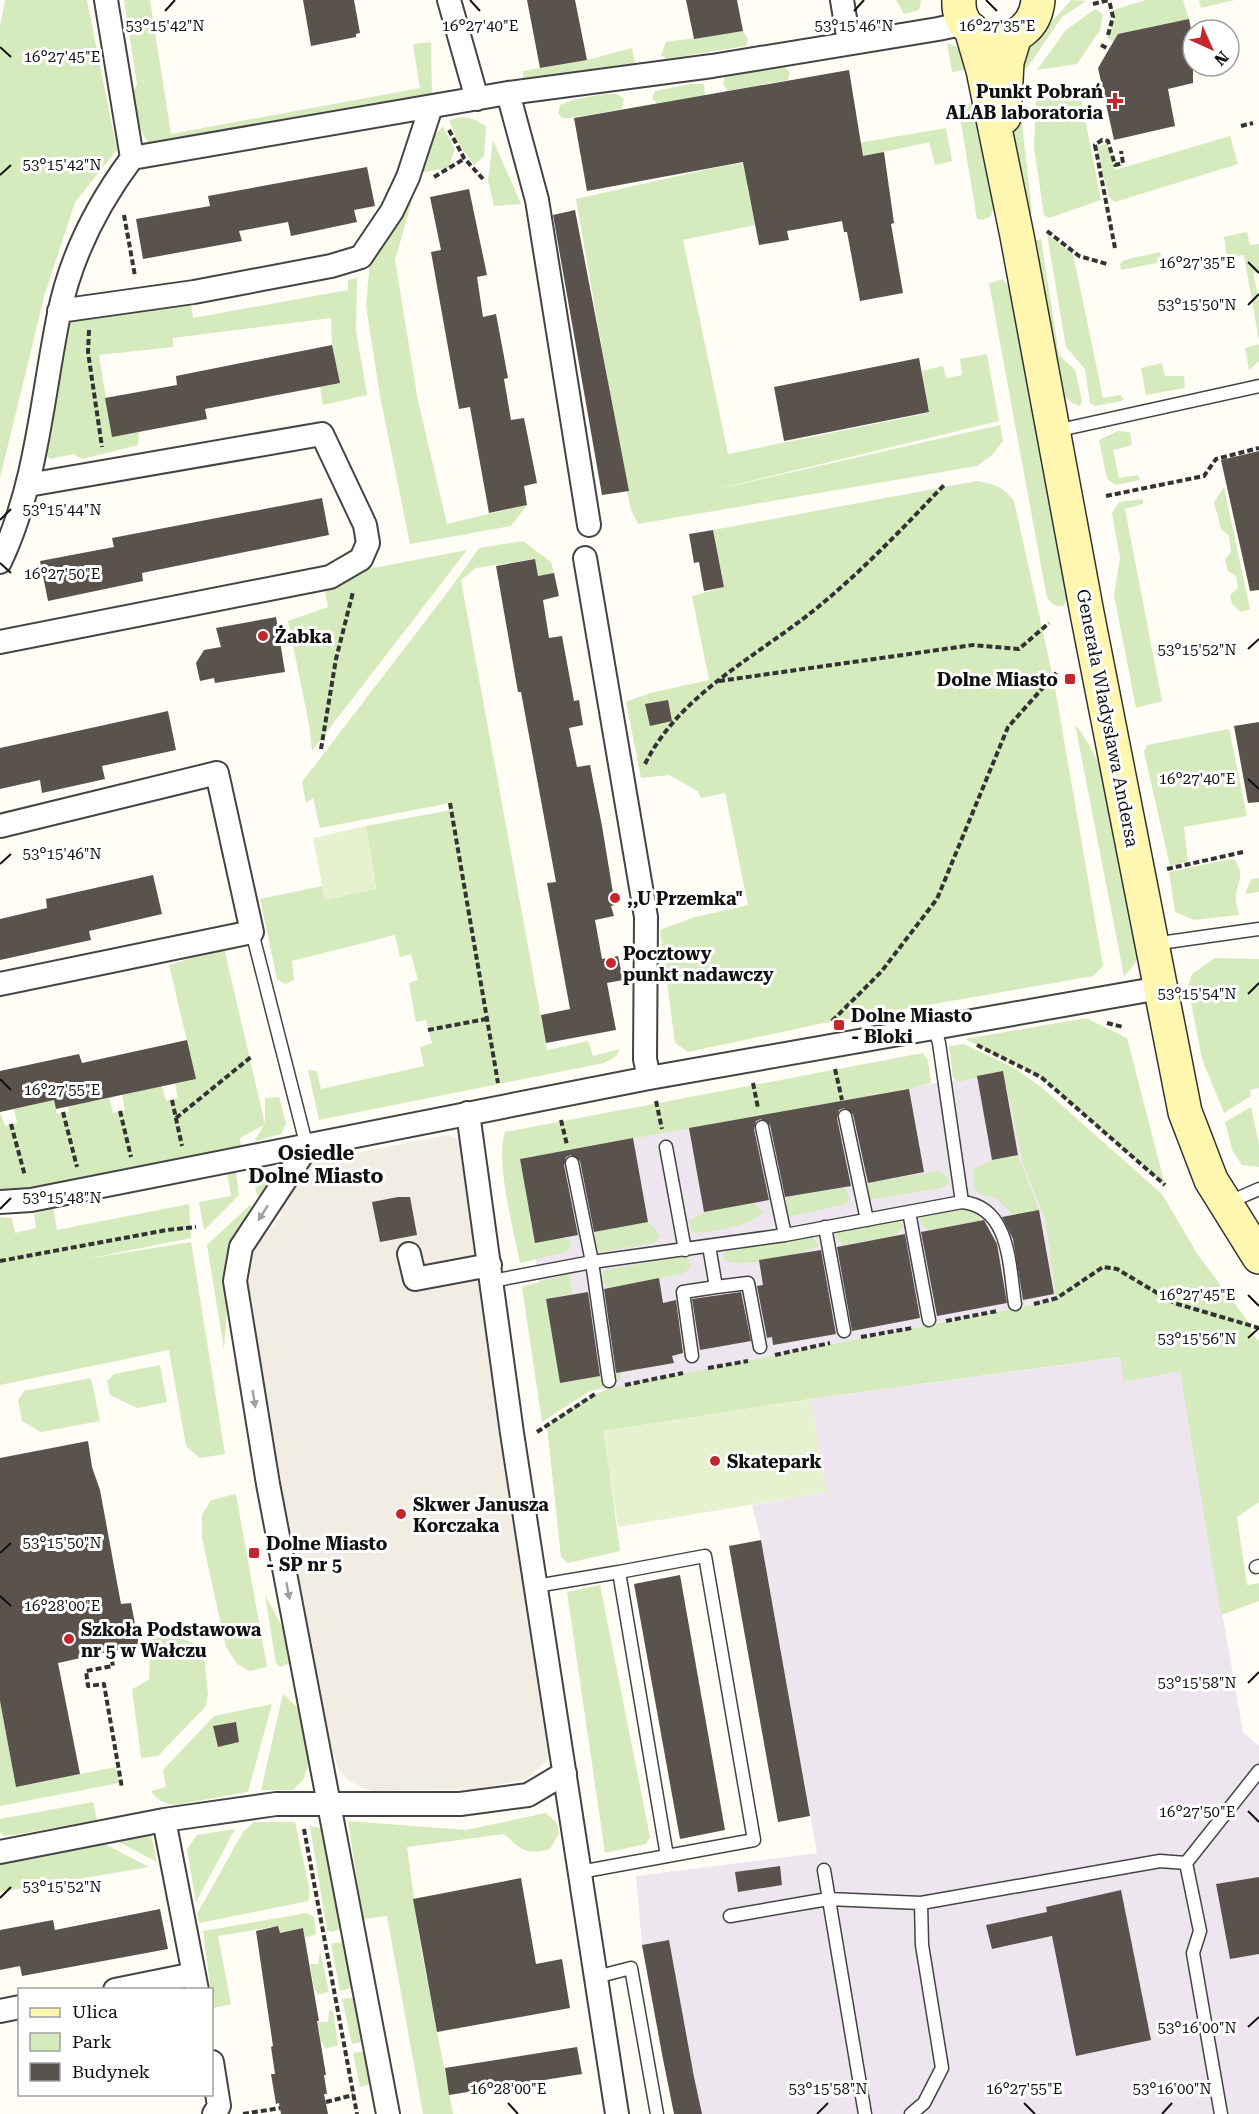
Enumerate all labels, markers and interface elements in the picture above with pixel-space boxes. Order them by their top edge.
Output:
text: 53°15'42"N [125,17,205,35]
text: 16°27'40"E [442,17,518,35]
text: 53°15'46"N [814,17,894,35]
text: 16°27'35"E [959,17,1035,35]
north arrow [1181,18,1241,78]
text: N [1210,47,1232,69]
text: 16°27'45"E [24,48,100,66]
place label: Punkt Pobrań ALAB laboratoria [946,81,1103,123]
marker: Punkt Pobrań ALAB laboratoria [1108,94,1122,108]
text: 53°15'42"N [22,156,102,174]
text: 16°27'35"E [1159,254,1235,272]
text: 53°15'50"N [1157,296,1237,314]
text: 53°15'44"N [22,501,102,519]
text: 16°27'50"E [24,565,100,583]
street label: Generała Władysława Andersa [1073,587,1143,849]
place label: Żabka [275,625,332,647]
marker: Żabka [256,629,270,643]
text: 53°15'52"N [1157,641,1237,659]
place label: Dolne Miasto [937,669,1058,690]
marker: Dolne Miasto [1063,672,1077,686]
text: 16°27'40"E [1159,770,1235,788]
text: 53°15'46"N [22,845,102,863]
place label: ,,U Przemka" [627,888,743,909]
marker: ,,U Przemka" [608,891,622,905]
place label: Pocztowy punkt nadawczy [623,943,774,985]
marker: Pocztowy punkt nadawczy [604,956,618,970]
text: 53°15'54"N [1157,985,1237,1003]
place label: Dolne Miasto - Bloki [851,1005,973,1047]
marker: Dolne Miasto - Bloki [832,1018,846,1032]
text: 16°27'55"E [24,1081,100,1099]
district label: Osiedle Dolne Miasto [249,1141,383,1188]
text: 53°15'48"N [22,1189,102,1207]
one-way arrow [258,1205,269,1221]
text: 16°27'45"E [1159,1286,1235,1304]
text: 53°15'56"N [1157,1330,1237,1348]
one-way arrow [250,1390,259,1409]
place label: Skatepark [727,1451,822,1472]
marker: Skatepark [708,1454,722,1468]
place label: Skwer Janusza Korczaka [413,1494,549,1536]
marker: Skwer Janusza Korczaka [394,1507,408,1521]
place label: Dolne Miasto - SP nr 5 [266,1533,388,1575]
text: 53°15'50"N [22,1534,102,1552]
marker: Dolne Miasto - SP nr 5 [247,1546,261,1560]
one-way arrow [284,1582,293,1601]
text: 16°28'00"E [24,1597,100,1615]
place label: Szkoła Podstawowa nr 5 w Wałczu [81,1619,262,1661]
marker: Szkoła Podstawowa nr 5 w Wałczu [62,1632,76,1646]
text: 53°15'58"N [1157,1674,1237,1692]
text: 16°27'50"E [1159,1803,1235,1821]
text: 53°15'52"N [22,1878,102,1896]
legend [18,1988,213,2096]
text: Ulica [72,2001,118,2022]
text: 53°16'00"N [1157,2019,1237,2037]
text: Park [72,2031,112,2052]
text: Budynek [72,2061,150,2082]
text: 16°28'00"E [470,2080,546,2098]
text: 53°15'58"N [788,2080,868,2098]
text: 16°27'55"E [986,2080,1062,2098]
text: 53°16'00"N [1132,2080,1212,2098]

